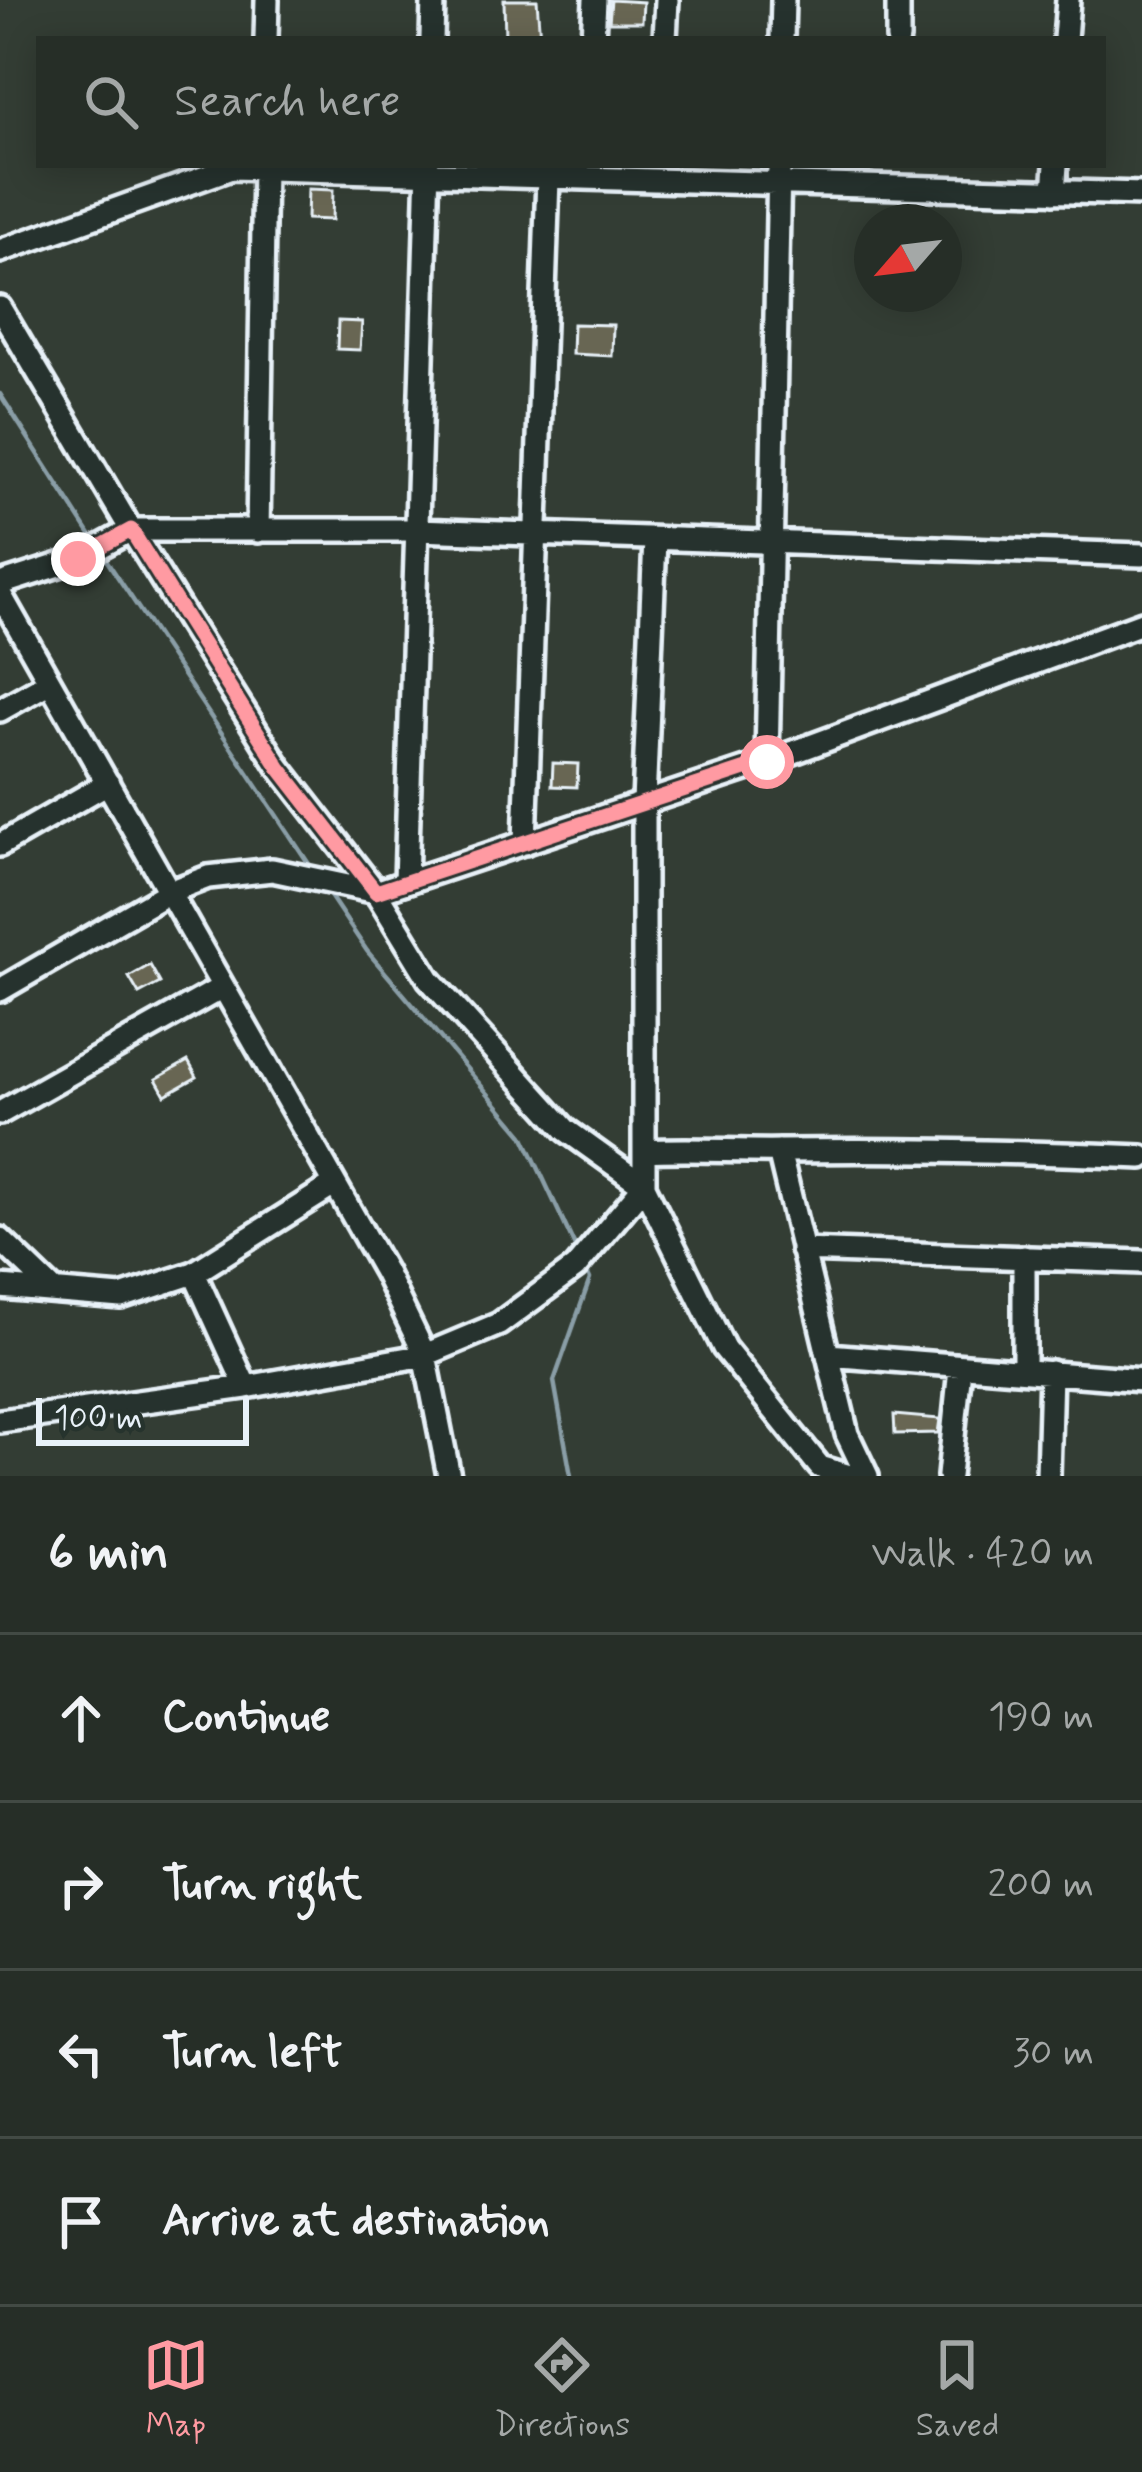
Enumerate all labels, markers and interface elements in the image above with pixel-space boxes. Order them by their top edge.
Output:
search box [36,36,1106,168]
icon: search [78,69,144,135]
text: Search here [174,73,401,132]
north arrow [854,204,962,312]
route end [51,532,105,586]
route start [740,735,794,789]
scale bar [36,1392,249,1445]
text: 100 m [54,1397,143,1441]
text: 6 min [48,1521,169,1587]
text: Walk · 420 m [871,1529,1094,1580]
icon: ahead [48,1685,114,1751]
text: Continue [162,1688,330,1747]
text: 190 m [988,1692,1094,1743]
icon: right [48,1853,114,1919]
text: Turn right [162,1856,362,1915]
text: 200 m [988,1860,1094,1911]
icon: left [48,2021,114,2087]
text: Turn left [162,2024,342,2083]
text: 30 m [1012,2028,1094,2079]
icon: arrive [48,2189,114,2255]
text: Arrive at destination [162,2192,550,2251]
tab: Map [143,2332,209,2448]
tab: Directions [494,2332,630,2448]
tab: Saved [916,2332,999,2448]

